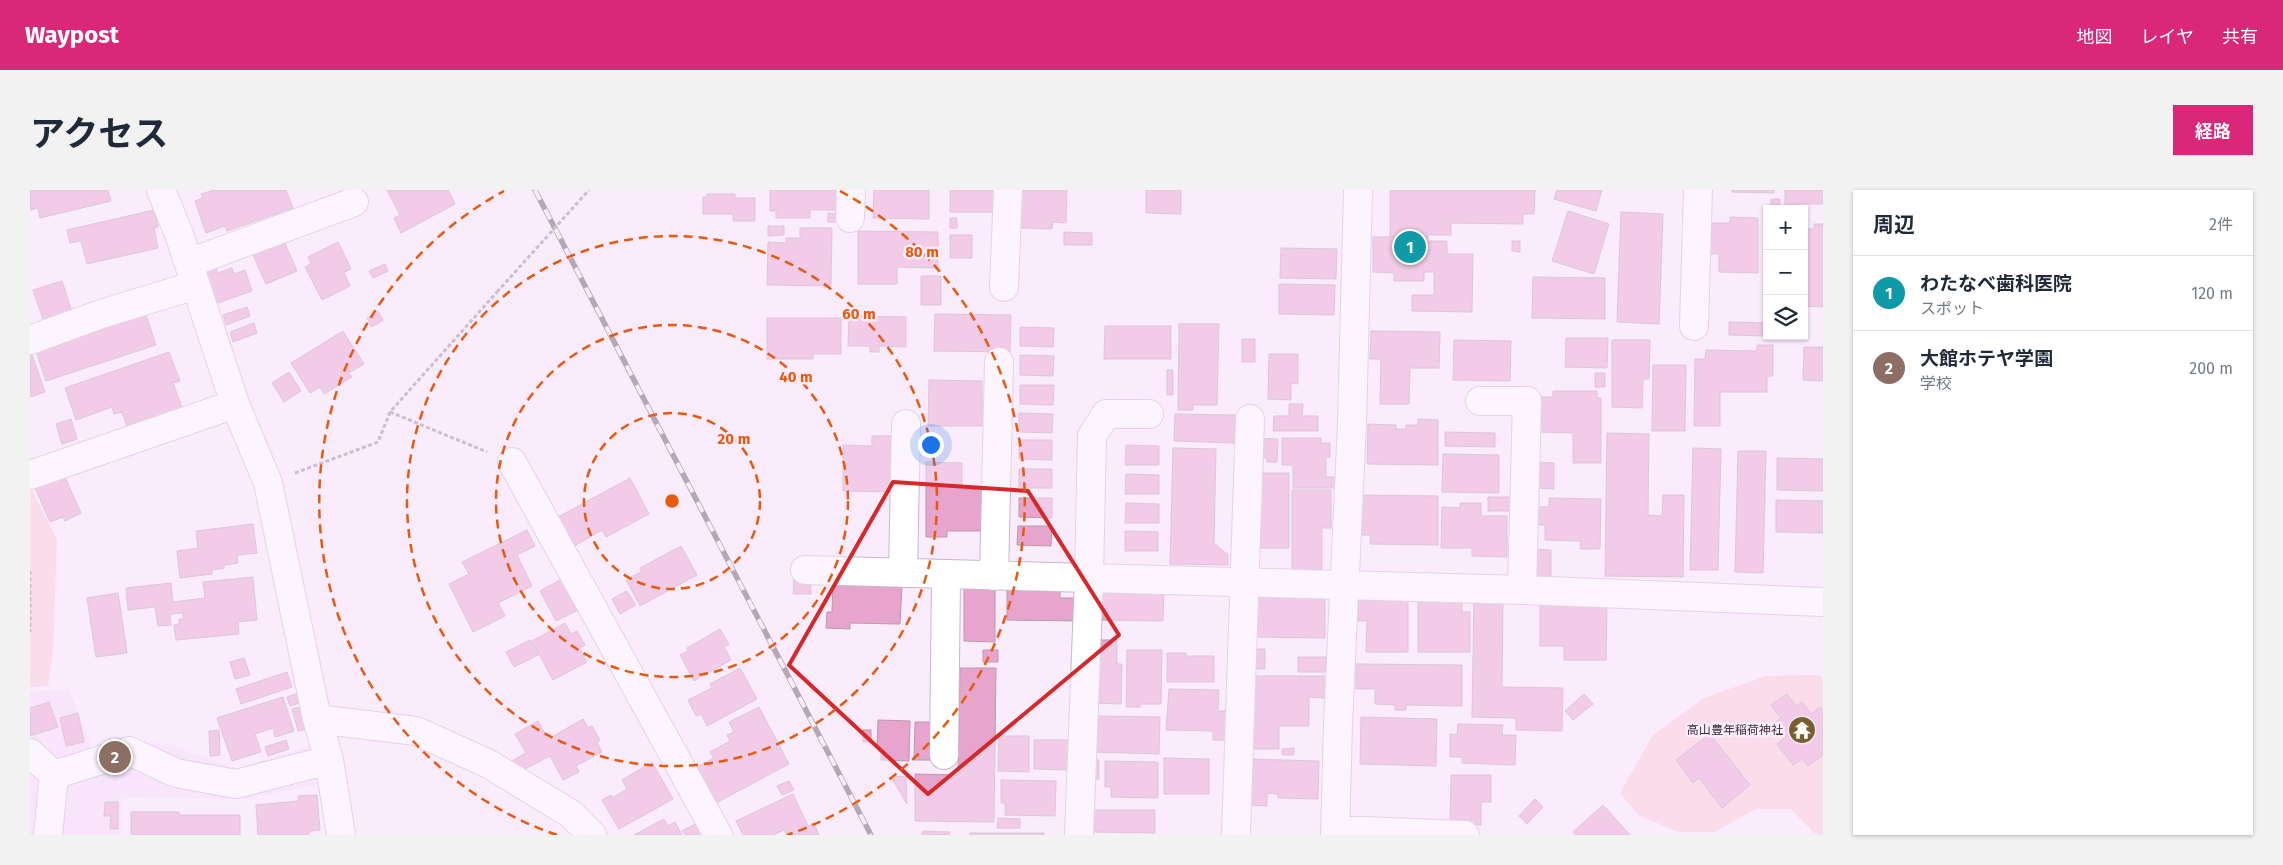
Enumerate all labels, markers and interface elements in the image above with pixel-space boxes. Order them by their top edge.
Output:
text: Waypost [25,21,119,49]
text: 地図 [2077,26,2113,48]
text: レイヤ [2141,26,2194,48]
text: 共有 [2222,26,2258,48]
button: 経路 [2173,105,2253,155]
text: アクセス [30,113,168,155]
map controls [1763,205,1808,340]
button: + [1763,205,1808,250]
text: 周辺 [1873,212,1915,238]
text: 2件 [2209,215,2233,234]
pin: 1 [1394,228,1426,266]
text: 80 m [905,243,939,261]
button: − [1763,250,1808,295]
text: わたなべ歯科医院 [1920,272,2072,295]
text: 1 [1885,284,1893,303]
text: 120 m [2191,284,2233,303]
button: layers [1763,295,1808,340]
text: スポット [1920,299,1984,318]
text: 60 m [842,305,876,323]
text: 大館ホテヤ学園 [1920,347,2053,370]
text: 2 [1885,359,1893,378]
text: 200 m [2189,359,2233,378]
text: 40 m [779,368,813,386]
text: 学校 [1920,374,1952,393]
text: 20 m [718,430,750,448]
your location [918,432,944,458]
centre of rings [663,492,681,510]
temple icon: 高山豊年稲荷神社 [1787,715,1817,745]
place label: 高山豊年稲荷神社 [1687,723,1783,737]
pin: 2 [99,738,131,776]

